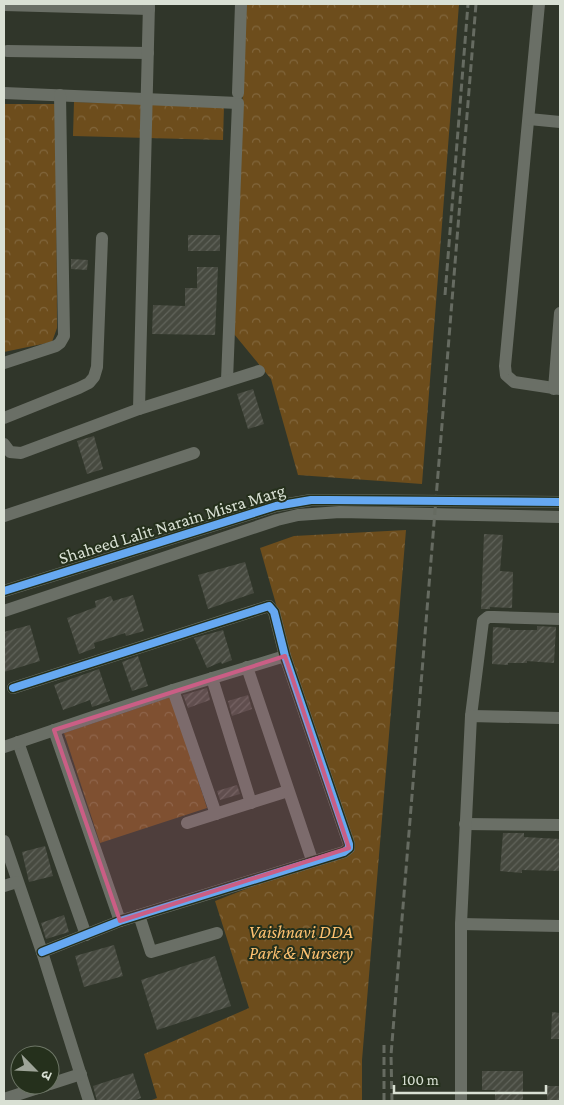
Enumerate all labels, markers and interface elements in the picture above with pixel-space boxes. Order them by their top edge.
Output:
street label: Shaheed Lalit Narain Misra Marg [56,480,288,568]
park label: Vaishnavi DDA Park & Nursery [249,922,353,963]
north arrow [10,1045,60,1095]
scale bar [394,1062,546,1094]
text: उ [38,1068,56,1083]
text: 100 m [402,1072,439,1088]

